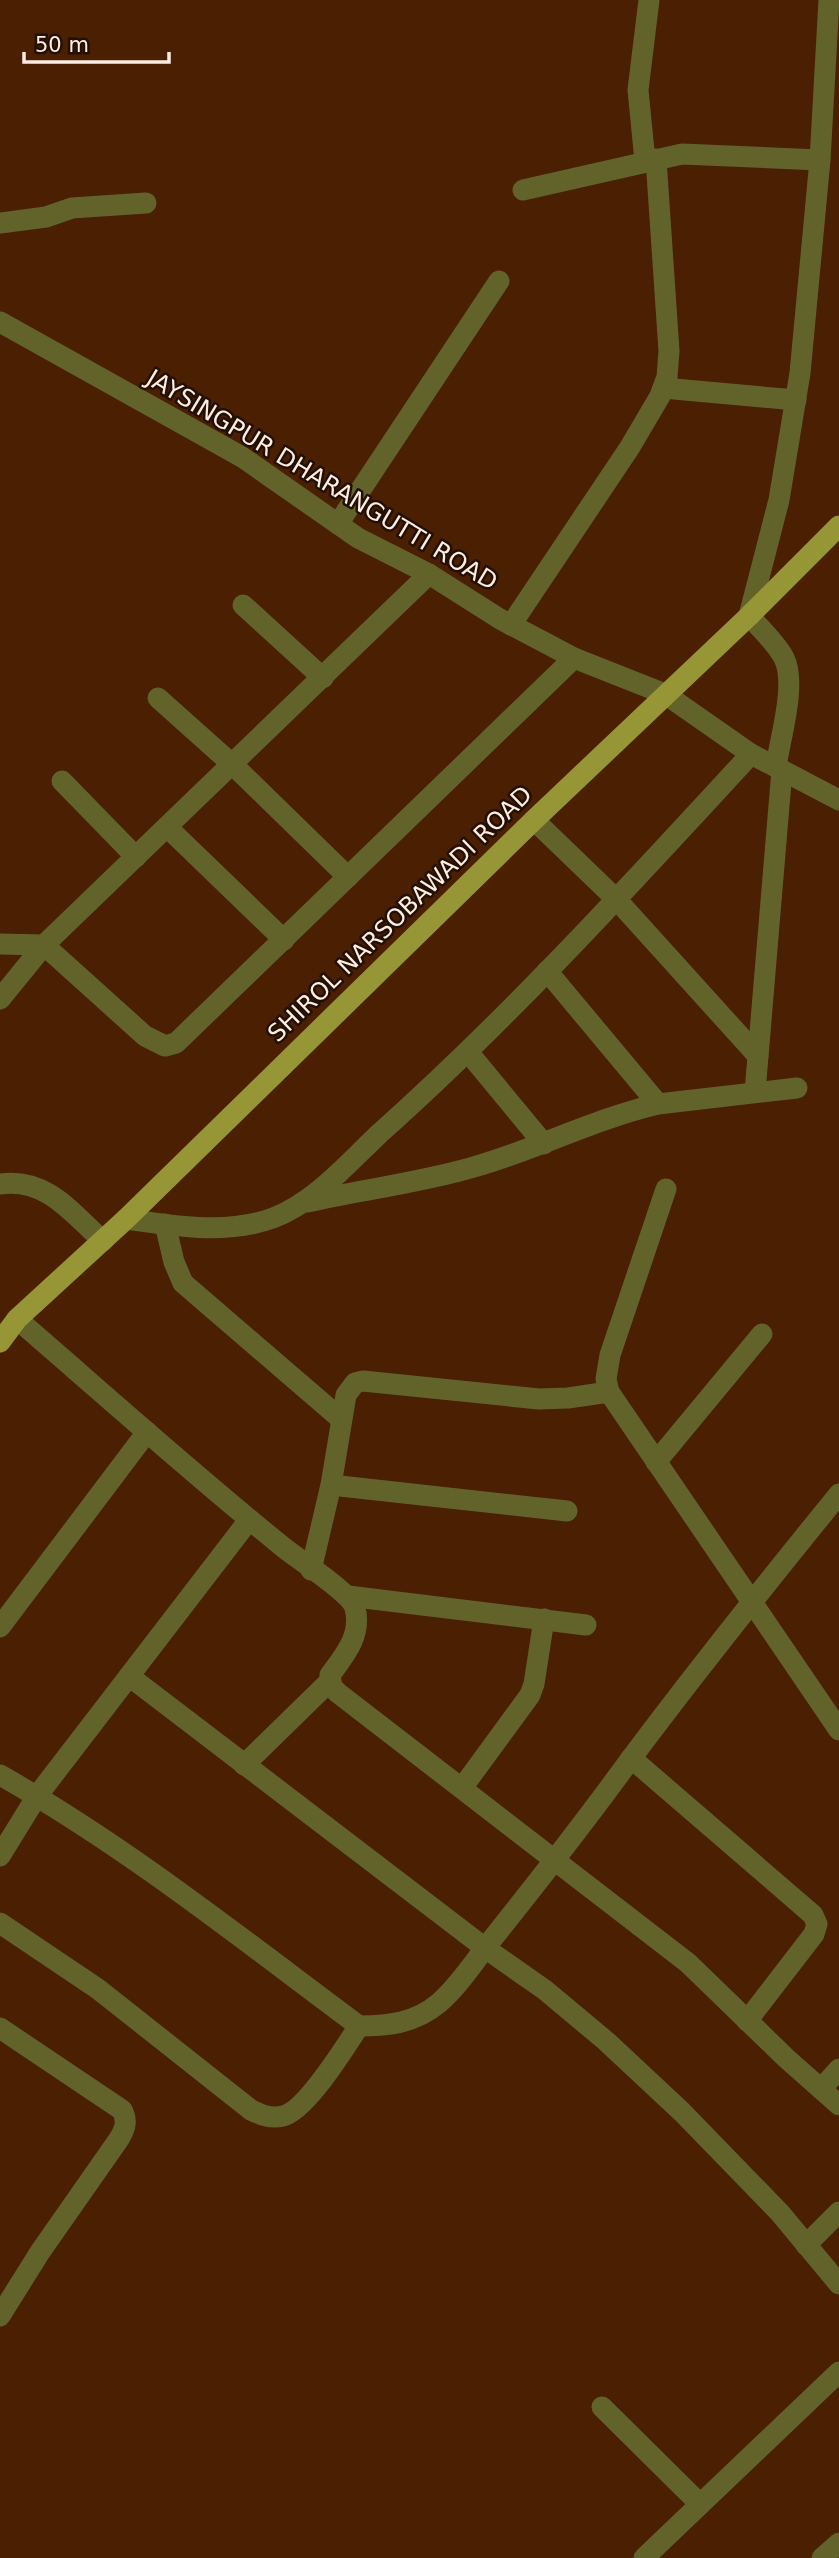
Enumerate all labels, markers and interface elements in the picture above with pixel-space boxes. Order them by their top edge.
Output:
scale bar [24,21,170,65]
text: 50 m [35,33,89,57]
street label: JAYSINGPUR DHARANGUTTI ROAD [140,363,502,596]
street label: SHIROL NARSOBAWADI ROAD [262,780,538,1048]

